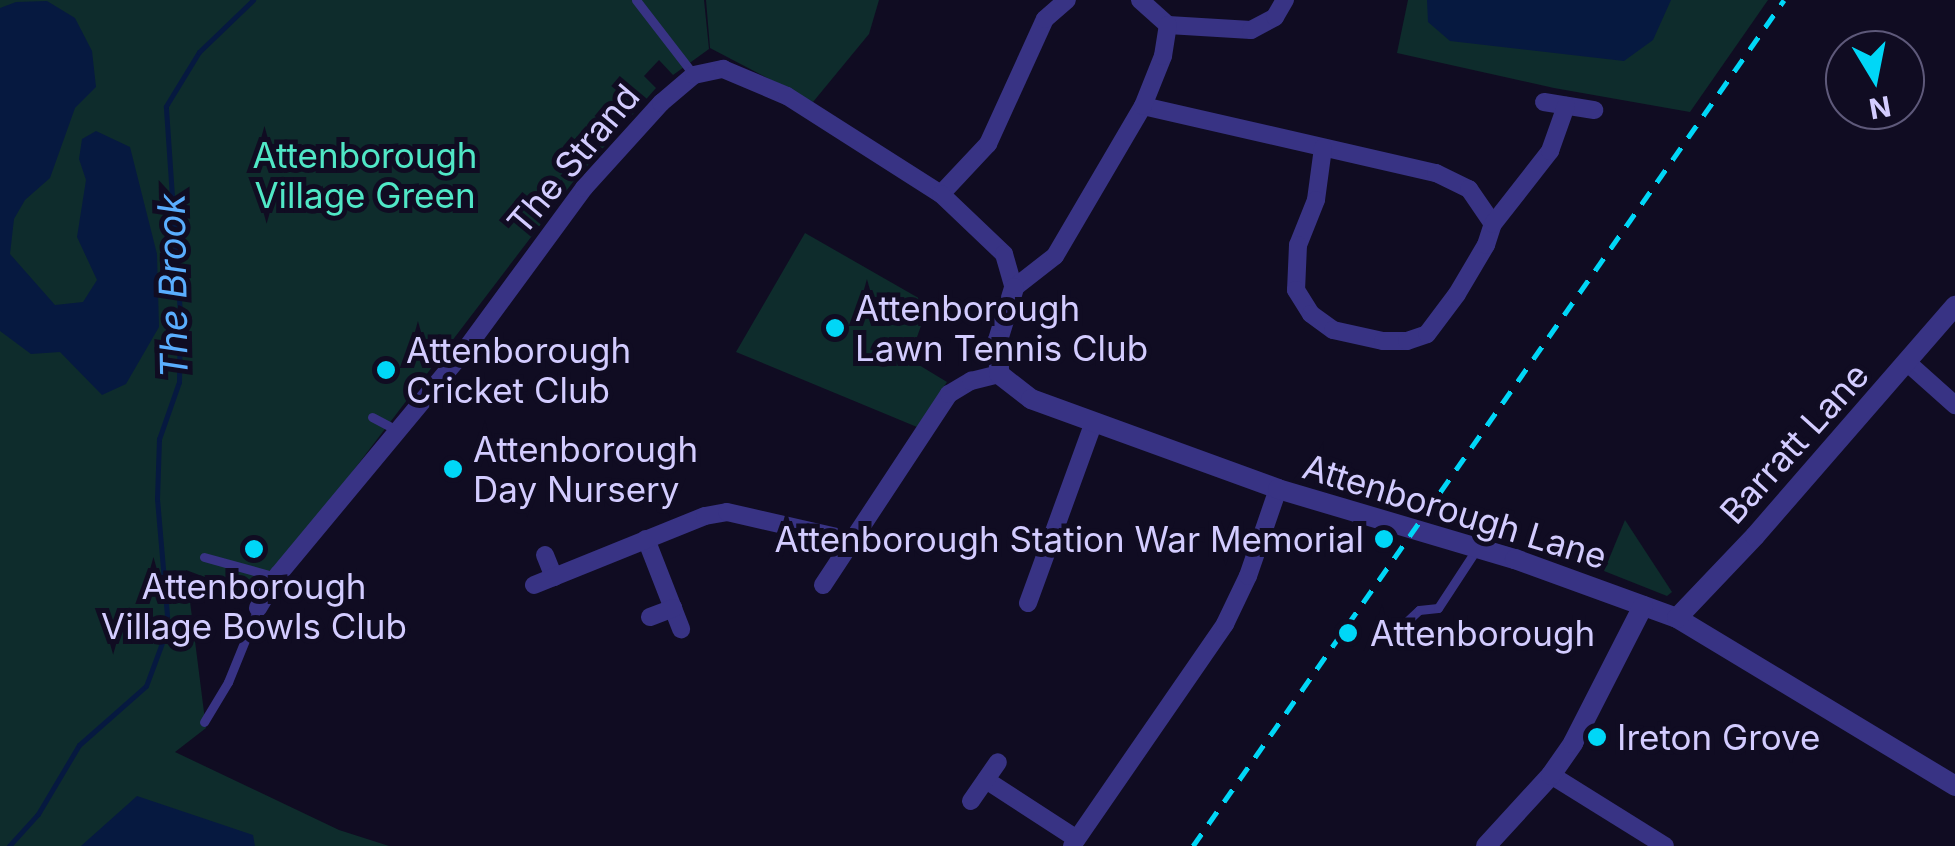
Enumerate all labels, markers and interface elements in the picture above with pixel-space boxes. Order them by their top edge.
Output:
north arrow [1825,30,1925,130]
street label: The Strand [498,76,648,242]
text: N [1866,89,1893,126]
park label: Attenborough Village Green [252,134,478,216]
water label: The Brook [149,193,197,379]
place label: Attenborough Lawn Tennis Club [855,287,1148,369]
marker: Attenborough Lawn Tennis Club [824,317,846,339]
place label: Attenborough Cricket Club [406,329,631,411]
street label: Barratt Lane [1711,354,1877,532]
marker: Attenborough Cricket Club [375,359,397,381]
place label: Attenborough Day Nursery [473,428,698,510]
street label: Attenborough Lane [1298,445,1612,577]
marker: Attenborough Day Nursery [442,458,464,480]
place label: Attenborough Station War Memorial [775,518,1364,560]
marker: Attenborough Station War Memorial [1373,528,1395,550]
marker: Attenborough Village Bowls Club [243,538,265,560]
place label: Attenborough Village Bowls Club [101,565,407,647]
place label: Attenborough [1370,612,1595,654]
marker: Attenborough [1335,620,1361,646]
place label: Ireton Grove [1617,716,1820,758]
marker: Ireton Grove [1586,726,1608,748]

